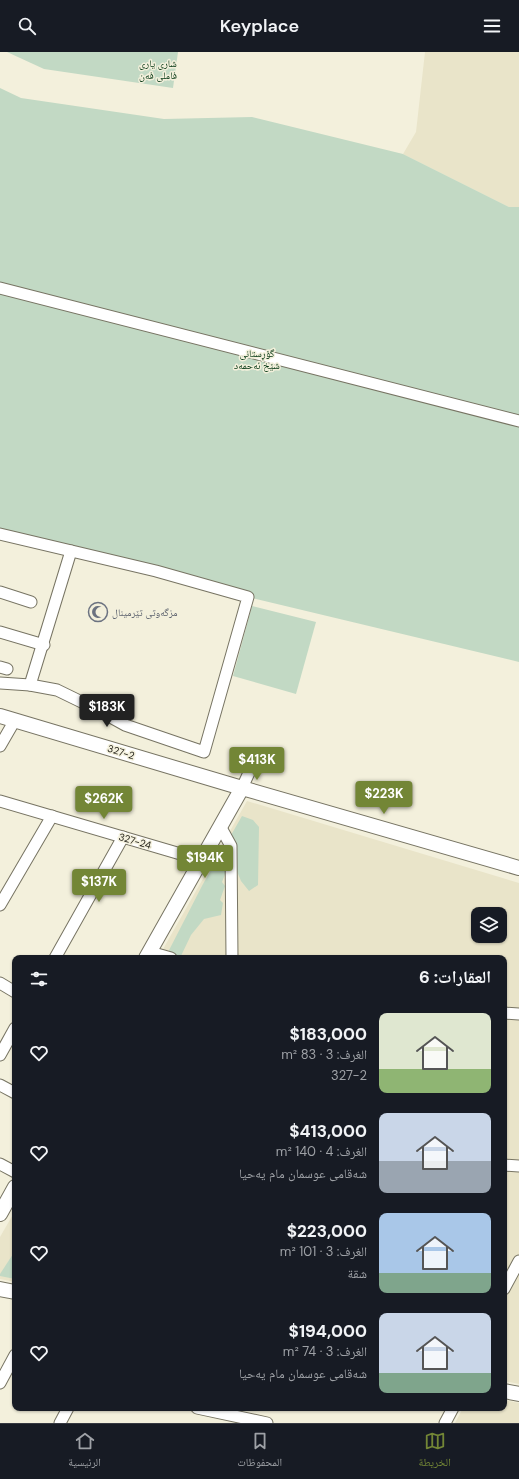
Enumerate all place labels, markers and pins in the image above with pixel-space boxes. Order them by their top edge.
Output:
mosque icon: مزگەوتی تێرمینال [87,601,109,623]
place label: مزگەوتی تێرمینال [112,606,178,619]
pin: $183K [79,694,135,728]
pin: $413K [229,747,285,781]
pin: $223K [356,781,412,815]
pin: $262K [76,786,132,820]
pin: $194K [177,845,233,879]
pin: $137K [71,869,127,903]

